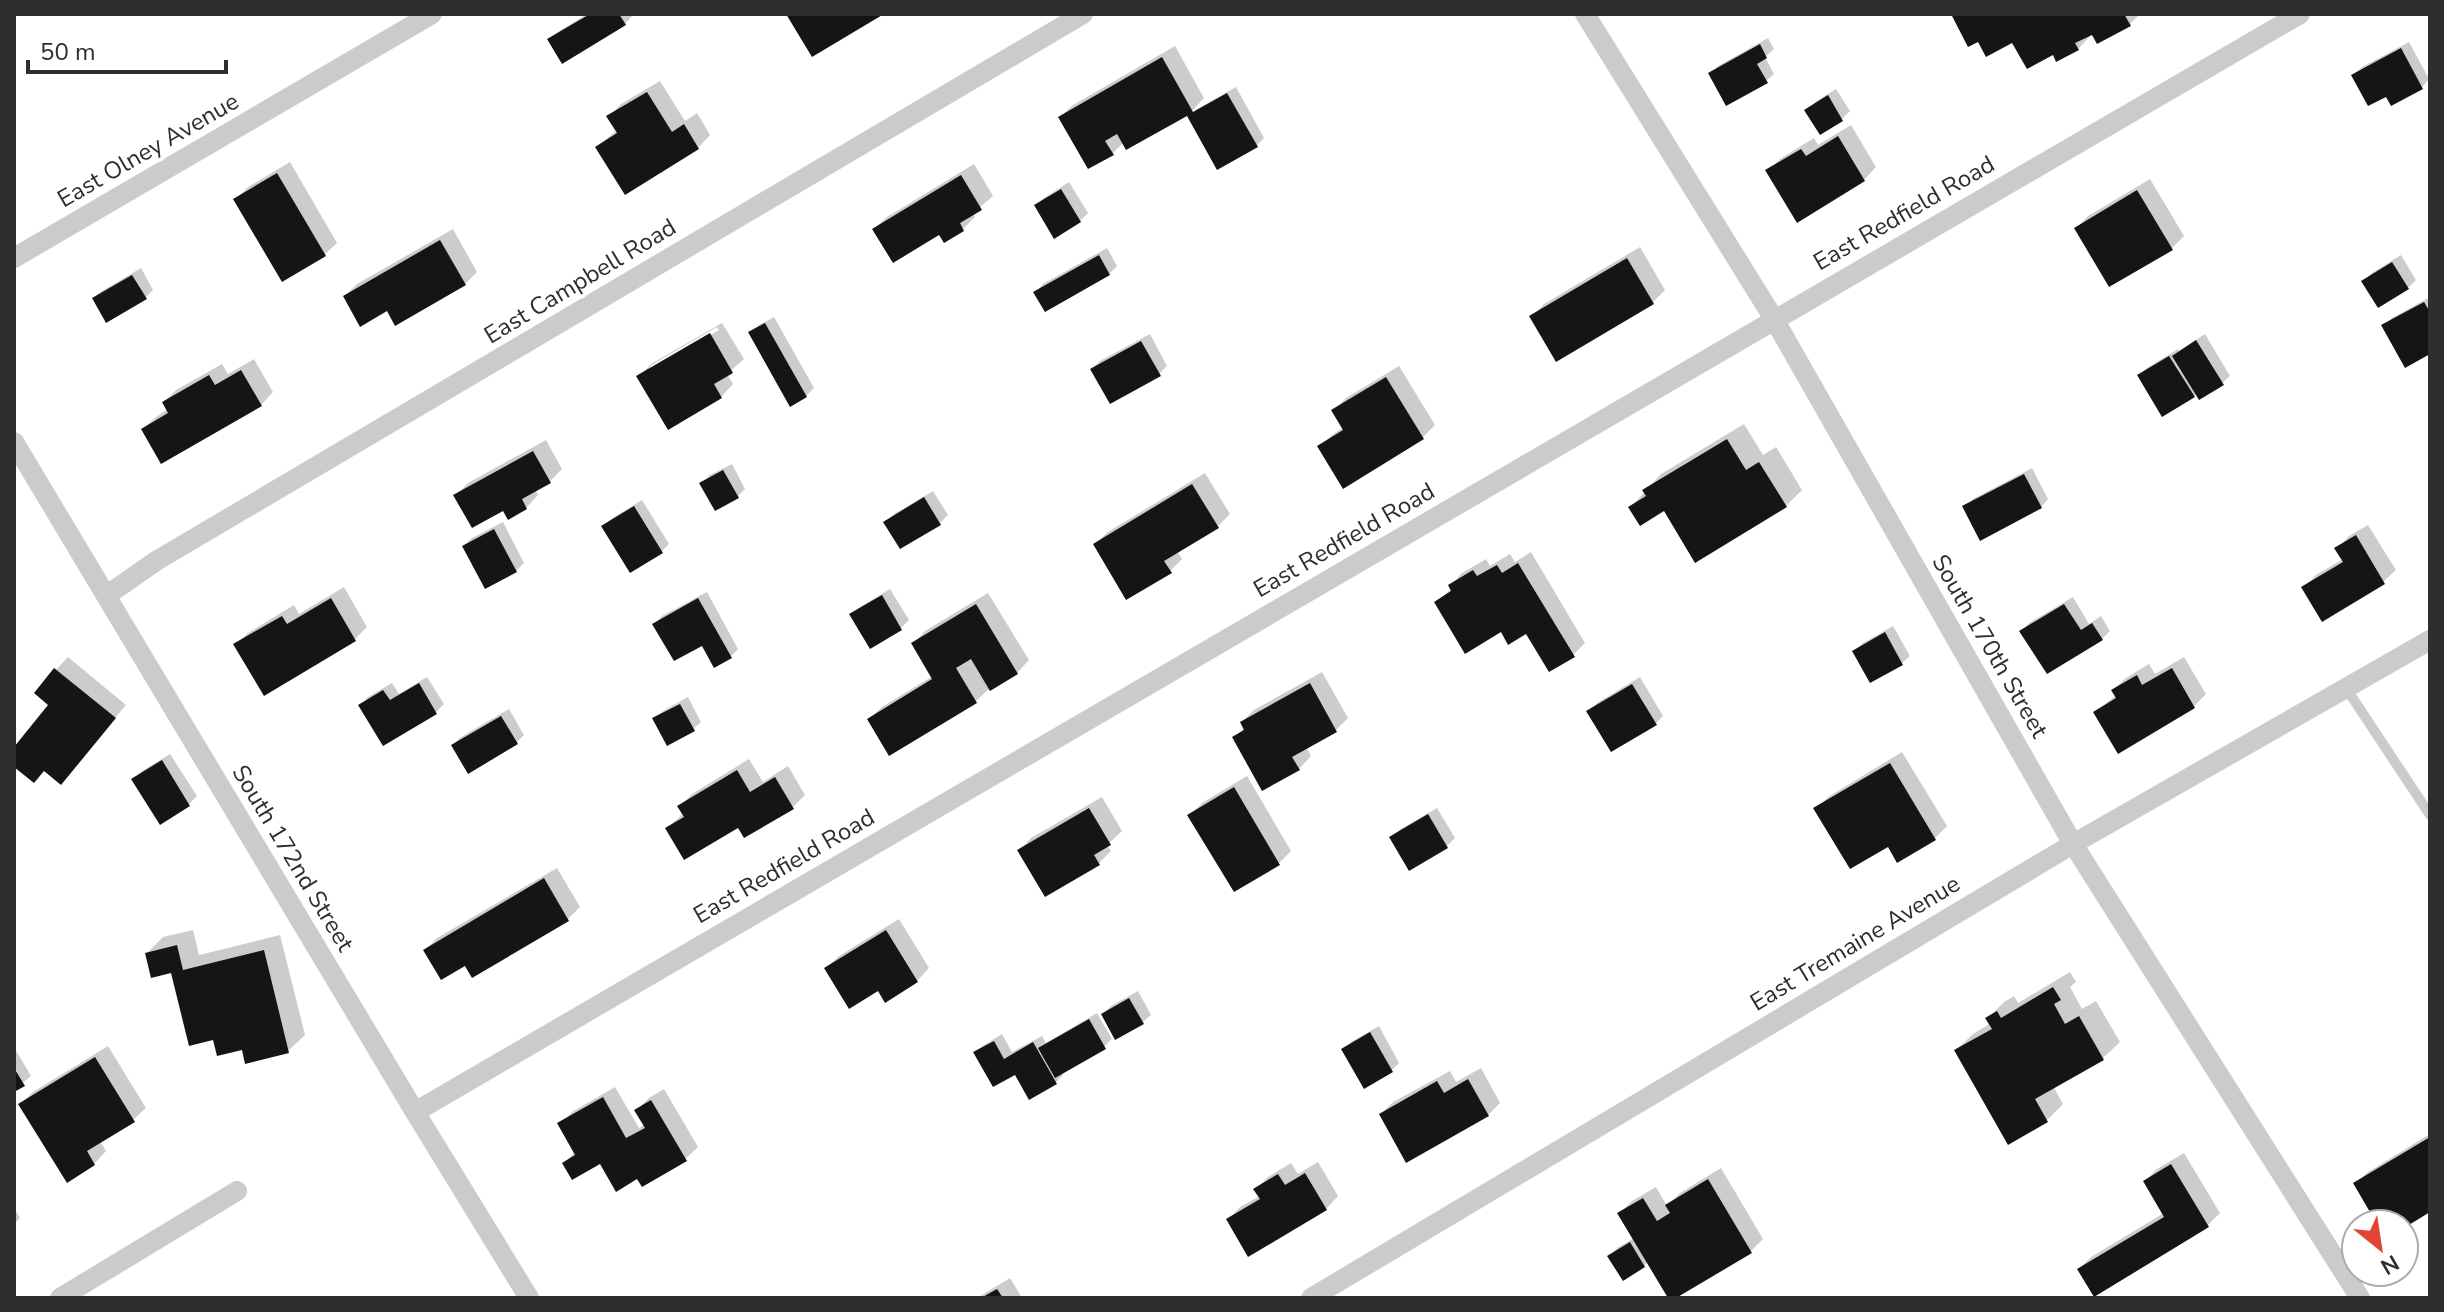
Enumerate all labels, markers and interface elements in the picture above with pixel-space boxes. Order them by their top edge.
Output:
scale bar [28,24,226,74]
text: 50 m [40,36,96,68]
street label: East Olney Avenue [51,85,245,215]
street label: East Redfield Road [1808,148,2000,278]
street label: East Campbell Road [478,211,682,351]
street label: East Redfield Road [1248,475,1440,605]
street label: South 170th Street [1924,549,2056,744]
street label: South 172nd Street [225,759,362,958]
street label: East Redfield Road [688,801,880,931]
street label: East Tremaine Avenue [1744,868,1966,1018]
north arrow [2340,1208,2420,1288]
text: N [2375,1247,2404,1282]

